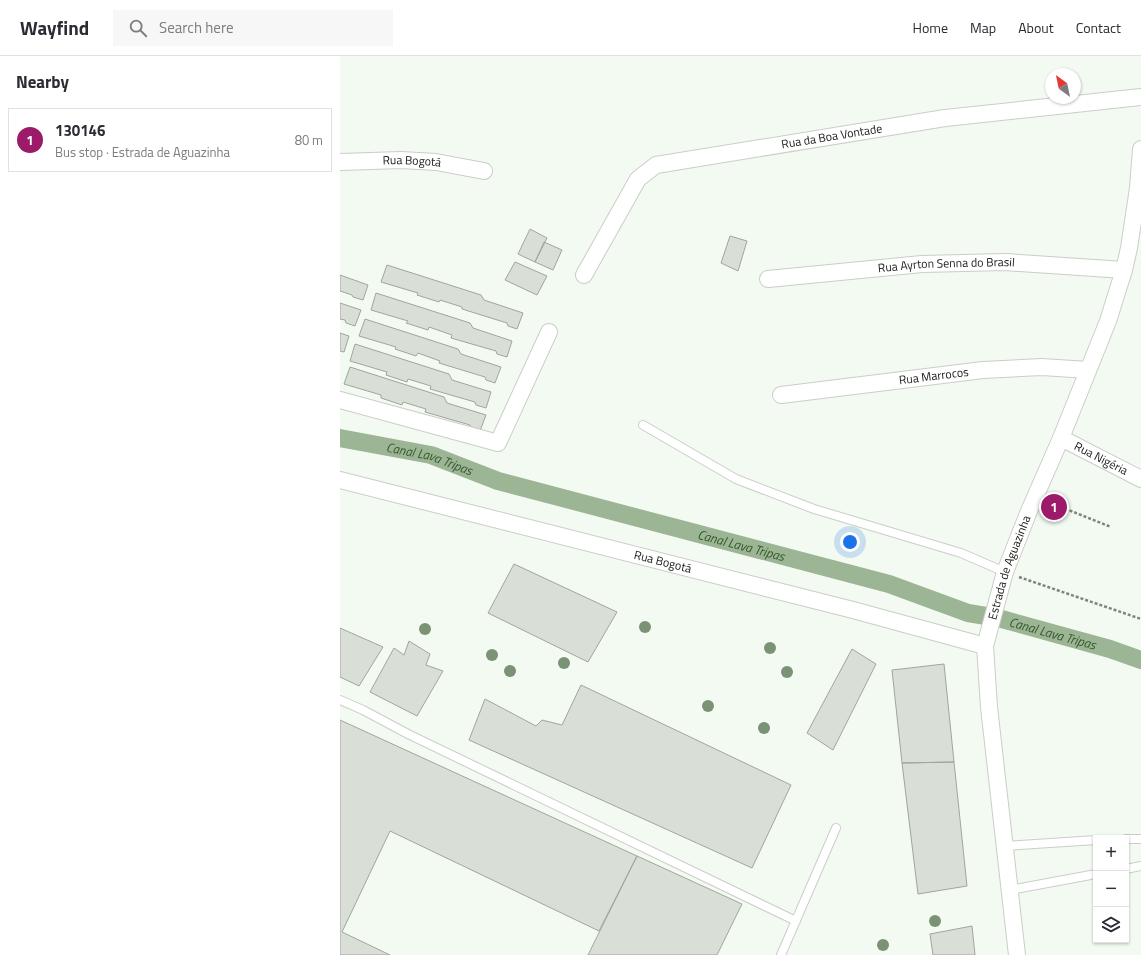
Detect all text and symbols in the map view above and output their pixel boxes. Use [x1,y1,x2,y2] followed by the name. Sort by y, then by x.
[113,10,393,46] search box
[20,13,89,42] text: Wayfind
[159,16,234,39] text: Search here
[127,17,149,39] icon: search
[913,17,948,38] text: Home
[970,17,996,38] text: Map
[1018,17,1054,38] text: About
[1076,17,1121,38] text: Contact
[1045,68,1081,104] north arrow
[16,69,69,95] text: Nearby
[780,118,883,153] street label: Rua da Boa Vontade
[55,119,105,142] text: 130146
[26,130,34,150] text: 1
[295,130,323,150] text: 80 m
[55,142,230,162] text: Bus stop · Estrada de Aguazinha
[382,150,443,172] street label: Rua Bogotá
[877,252,1015,277] street label: Rua Ayrton Senna do Brasil
[898,362,970,389] street label: Rua Marrocos
[1071,436,1132,480] street label: Rua Nigéria
[385,437,477,481] water label: Canal Lava Tripas
[1041,492,1067,522] pin: 1
[983,512,1035,622] street label: Estrada de Aguazinha
[696,524,788,566] water label: Canal Lava Tripas
[840,532,860,552] your location
[632,545,694,578] street label: Rua Bogotá
[1007,612,1100,655] water label: Canal Lava Tripas
[1093,835,1129,943] map controls
[1093,835,1129,871] button: +
[1093,871,1129,907] button: −
[1093,907,1129,943] button: layers

